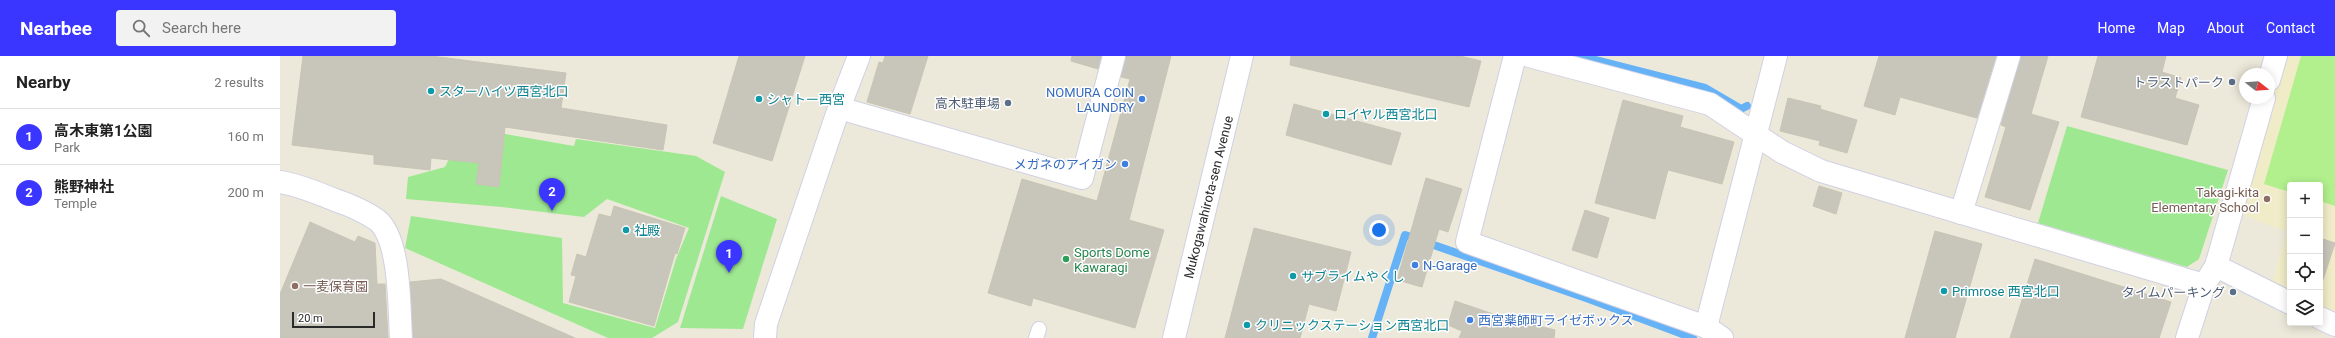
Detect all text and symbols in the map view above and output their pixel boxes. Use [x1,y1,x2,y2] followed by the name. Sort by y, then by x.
[116,10,396,46] search box
[20,17,92,40] text: Nearbee
[130,17,152,39] icon: search
[162,19,241,37] text: Search here
[2097,20,2135,36] text: Home
[2157,20,2185,36] text: Map
[2207,20,2244,36] text: About
[2266,20,2315,36] text: Contact
[2239,68,2275,104] north arrow
[16,72,71,92] text: Nearby
[214,75,264,90] text: 2 results
[2133,75,2224,90] place label: トラストパーク
[2227,77,2237,87] marker: トラストパーク
[439,84,568,99] place label: スターハイツ西宮北口
[1046,85,1134,115] place label: NOMURA COIN LAUNDRY
[426,86,436,96] marker: スターハイツ西宮北口
[767,92,845,107] place label: シャトー西宮
[754,94,764,104] marker: シャトー西宮
[1137,94,1147,104] marker: NOMURA COIN LAUNDRY
[935,96,1000,111] place label: 高木駐車場
[1003,98,1013,108] marker: 高木駐車場
[1334,107,1438,122] place label: ロイヤル西宮北口
[1321,109,1331,119] marker: ロイヤル西宮北口
[1181,114,1236,280] street label: Mukogawahirota-sen Avenue
[54,122,153,140] text: 高木東第1公園
[25,129,33,144] text: 1
[227,129,264,144] text: 160 m
[54,140,80,155] text: Park
[1014,157,1117,172] place label: メガネのアイガン
[1120,159,1130,169] marker: メガネのアイガン
[54,178,114,196] text: 熊野神社
[539,178,565,211] pin: 2
[2287,182,2323,326] map controls
[2287,182,2323,218] button: +
[25,185,33,200] text: 2
[227,185,264,200] text: 200 m
[2151,185,2259,215] place label: Takagi-kita Elementary School
[2262,194,2272,204] marker: Takagi-kita Elementary School
[54,196,97,211] text: Temple
[2287,218,2323,254] button: −
[1369,220,1389,240] your location
[634,223,660,238] place label: 社殿
[621,225,631,235] marker: 社殿
[716,240,742,273] pin: 1
[1074,245,1150,275] place label: Sports Dome Kawaragi
[1061,254,1071,264] marker: Sports Dome Kawaragi
[2287,254,2323,290] button: locate
[1423,258,1477,273] place label: N-Garage
[1410,260,1420,270] marker: N-Garage
[1301,269,1405,284] place label: サブライムやくし
[1288,271,1298,281] marker: サブライムやくし
[303,279,368,294] place label: 一麦保育園
[290,281,300,291] marker: 一麦保育園
[1952,284,2060,299] place label: Primrose 西宮北口
[2122,285,2225,300] place label: タイムパーキング
[1939,286,1949,296] marker: Primrose 西宮北口
[2228,287,2238,297] marker: タイムパーキング
[2287,290,2323,326] button: layers
[292,310,375,329] scale bar
[298,312,323,325] text: 20 m
[1478,313,1634,328] place label: 西宮薬師町ライゼボックス
[1465,315,1475,325] marker: 西宮薬師町ライゼボックス
[1255,318,1449,333] place label: クリニックステーション西宮北口
[1242,320,1252,330] marker: クリニックステーション西宮北口

